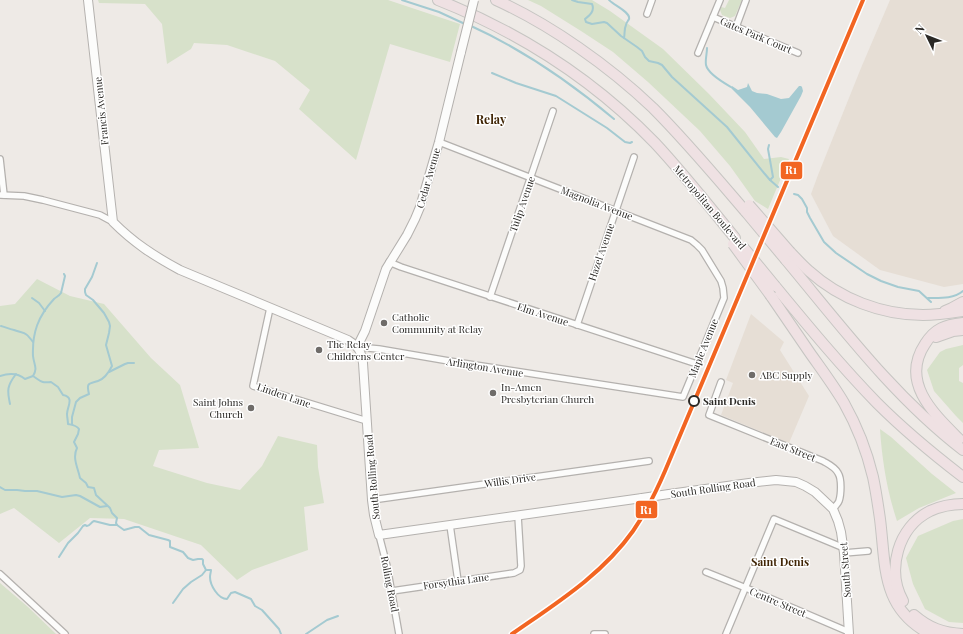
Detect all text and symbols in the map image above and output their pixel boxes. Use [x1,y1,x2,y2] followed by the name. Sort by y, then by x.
[718,14,794,57] street label: Gates Park Court
[907,16,947,56] north arrow
[911,21,928,37] text: N
[90,76,112,146] street label: Francis Avenue
[476,111,507,127] district label: Relay
[413,146,443,210] street label: Cedar Avenue
[780,161,803,180] line badge: R1
[671,162,750,252] street label: Metropolitan Boulevard
[785,162,797,177] text: R1
[506,174,538,234] street label: Tulip Avenue
[559,183,635,223] street label: Magnolia Avenue
[585,221,617,283] street label: Hazel Avenue
[516,299,570,329] street label: Elm Avenue
[392,310,483,336] place label: Catholic Community at Relay
[685,316,721,380] street label: Maple Avenue
[379,318,389,328] marker: Catholic Community at Relay
[327,337,405,363] place label: The Relay Childrens Center
[314,345,324,355] marker: The Relay Childrens Center
[445,354,524,380] street label: Arlington Avenue
[759,368,812,382] place label: ABC Supply
[747,370,757,380] marker: ABC Supply
[255,379,313,411] street label: Linden Lane
[501,380,594,406] place label: In-Amen Presbyterian Church
[488,388,498,398] marker: In-Amen Presbyterian Church
[703,394,756,408] place label: Saint Denis
[193,395,243,421] place label: Saint Johns Church
[688,395,700,407] marker: Saint Denis
[246,403,256,413] marker: Saint Johns Church
[768,433,818,465] street label: East Street
[361,434,383,520] street label: South Rolling Road
[482,469,537,491] street label: Willis Drive
[670,475,756,501] street label: South Rolling Road
[635,500,658,519] line badge: R1
[640,502,652,517] text: R1
[836,541,854,598] street label: South Street
[751,554,809,569] district label: Saint Denis
[378,555,402,613] street label: Rolling Road
[422,569,490,593] street label: Forsythia Lane
[748,584,809,620] street label: Centre Street

